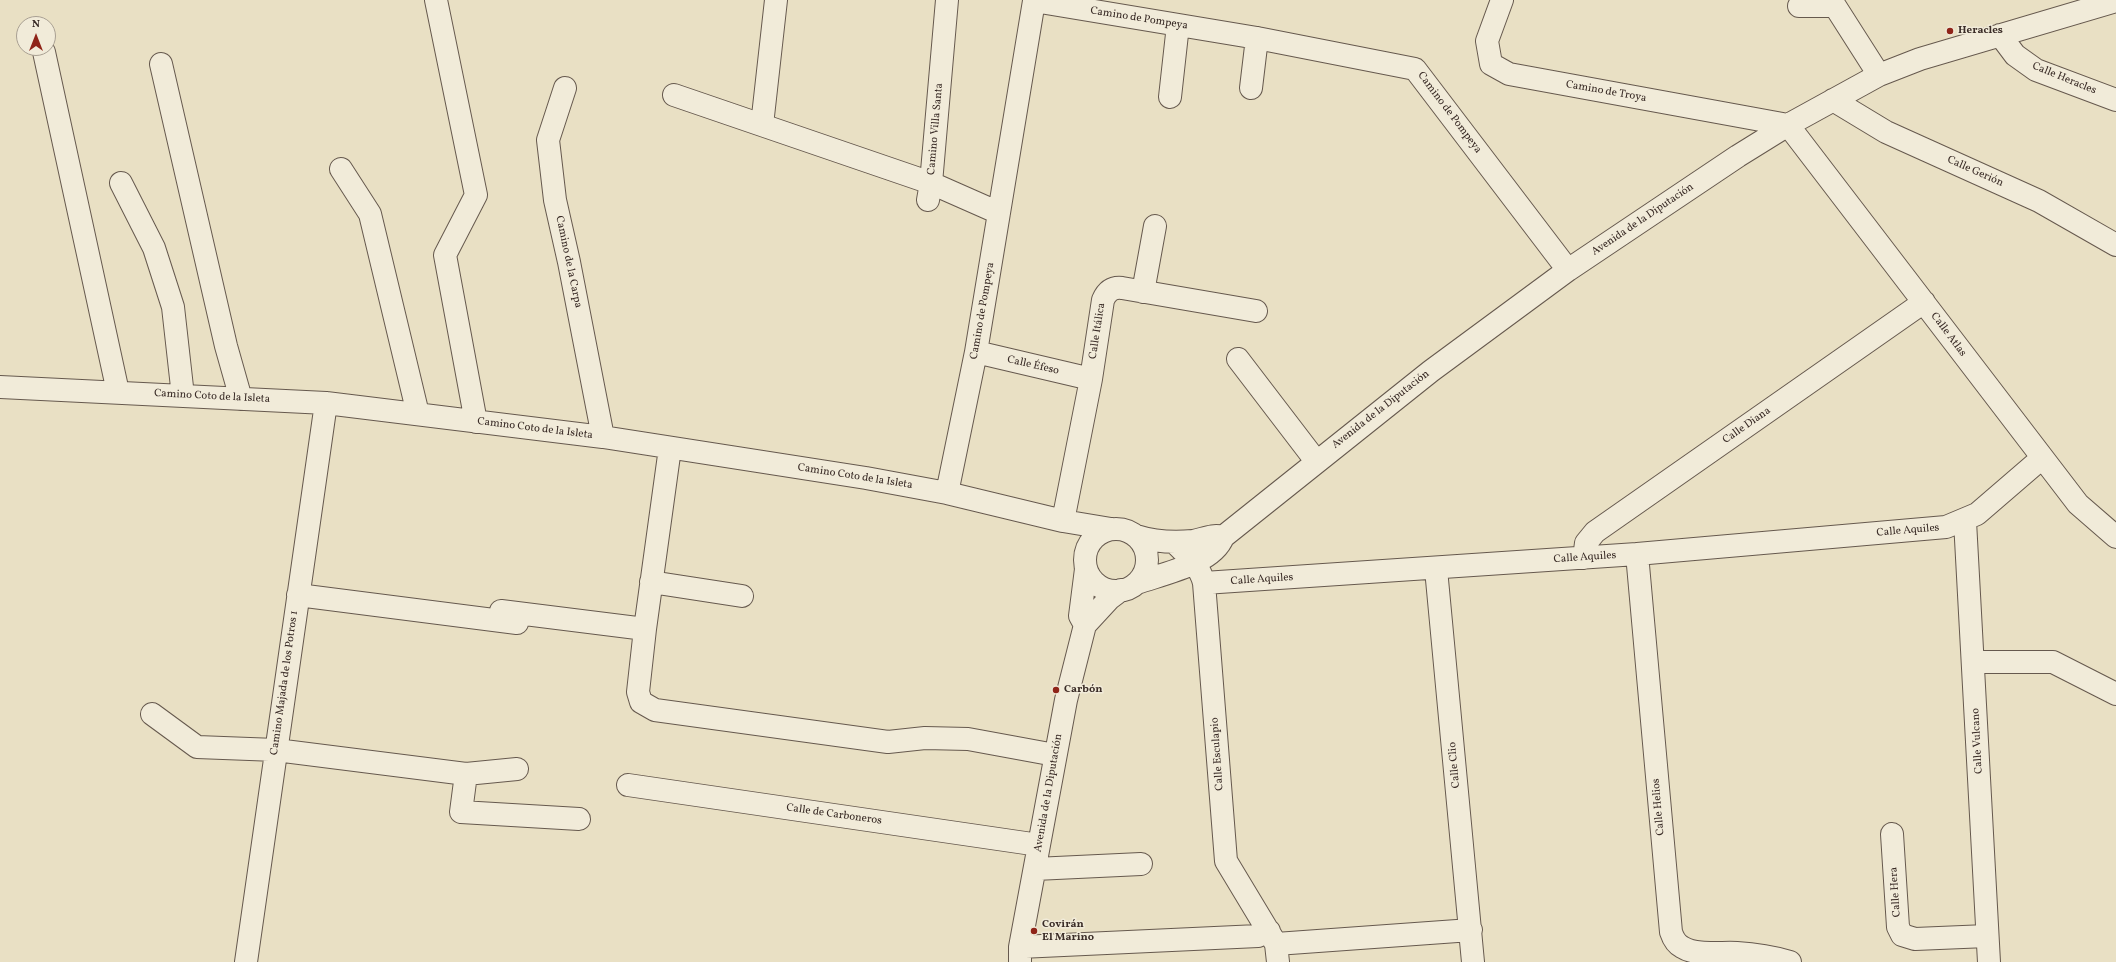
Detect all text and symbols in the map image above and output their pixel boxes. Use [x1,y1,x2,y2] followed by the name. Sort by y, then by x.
[1089,5,1189,33] street label: Camino de Pompeya
[16,16,56,56] north arrow
[32,17,40,32] text: N
[1958,24,2003,38] place label: Heracles
[1945,26,1955,36] marker: Heracles
[2030,60,2098,98] street label: Calle Heracles
[1414,70,1484,156] street label: Camino de Pompeya
[1565,78,1647,106] street label: Camino de Troya
[925,82,947,176] street label: Camino Villa Santa
[1945,154,2005,190] street label: Calle Gerión
[1589,181,1697,259] street label: Avenida de la Diputación
[552,215,584,309] street label: Camino de la Carpa
[968,261,998,361] street label: Camino de Pompeya
[1087,302,1109,360] street label: Calle Itálica
[1927,310,1969,360] street label: Calle Atlas
[1006,354,1060,378] street label: Calle Éfeso
[1330,368,1432,452] street label: Avenida de la Diputación
[154,387,270,407] street label: Camino Coto de la Isleta
[1720,405,1774,447] street label: Calle Diana
[477,415,593,443] street label: Camino Coto de la Isleta
[797,461,913,493] street label: Camino Coto de la Isleta
[1876,522,1940,540] street label: Calle Aquiles
[1553,549,1617,567] street label: Calle Aquiles
[1230,571,1294,589] street label: Calle Aquiles
[268,610,302,756] street label: Camino Majada de los Potros 1
[1064,683,1102,697] place label: Carbón
[1051,685,1061,695] marker: Carbón
[1970,708,1986,774] street label: Calle Vulcano
[1209,717,1227,791] street label: Calle Esculapio
[1032,733,1066,853] street label: Avenida de la Diputación
[1446,741,1464,789] street label: Calle Clio
[1650,778,1668,836] street label: Calle Helios
[785,802,883,828] street label: Calle de Carboneros
[1888,866,1904,918] street label: Calle Hera
[1042,918,1094,944] place label: Covirán El Marino
[1029,926,1039,936] marker: Covirán El Marino

